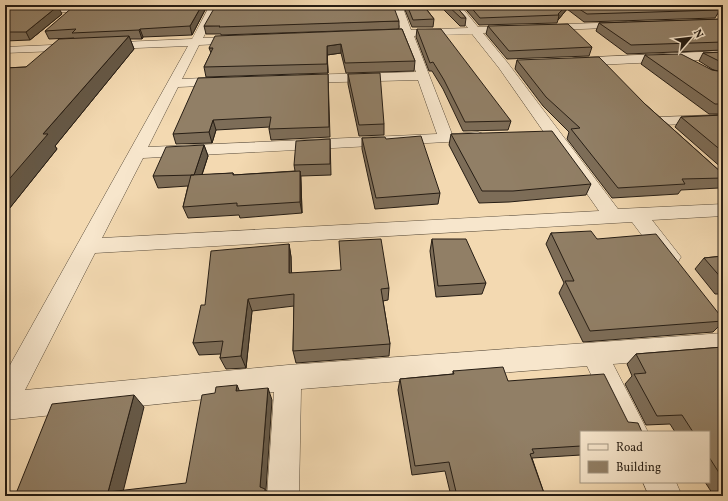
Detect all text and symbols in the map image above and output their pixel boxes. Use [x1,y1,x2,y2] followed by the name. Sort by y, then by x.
[670,18,710,58] north arrow
[689,27,706,41] text: N
[580,431,710,483] legend
[616,440,643,456] text: Road
[616,460,661,476] text: Building

